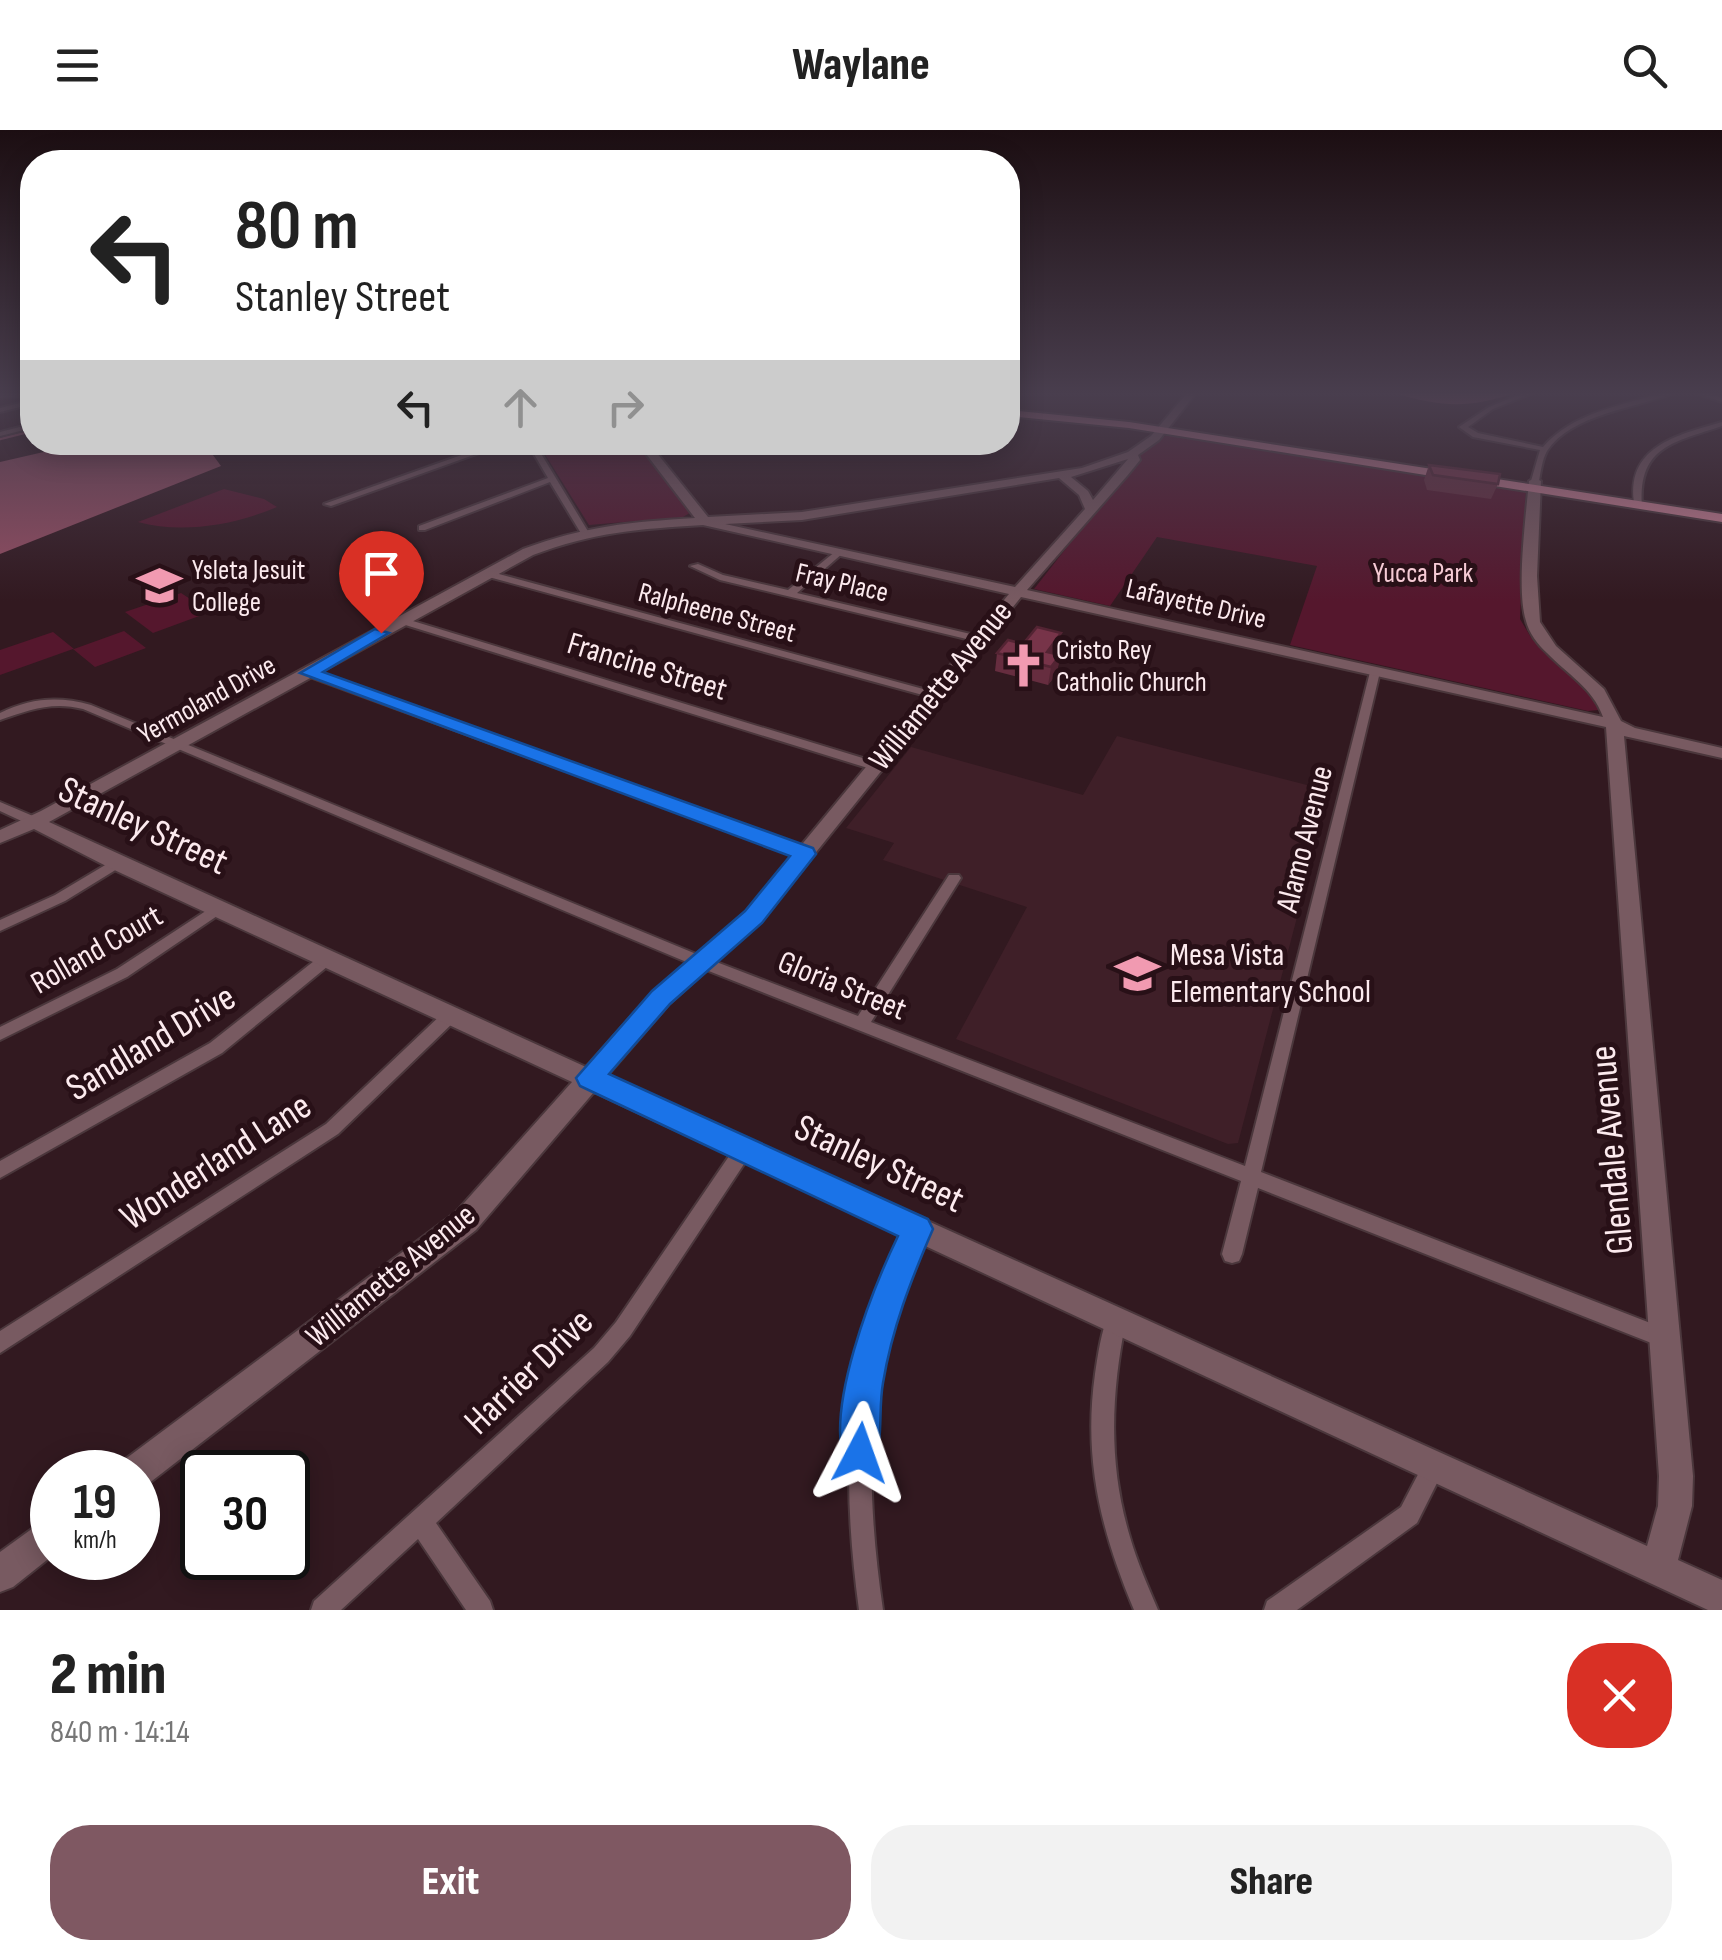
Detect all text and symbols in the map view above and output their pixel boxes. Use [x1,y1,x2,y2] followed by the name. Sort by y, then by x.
[50,38,105,93] icon: menu
[792,38,930,93] text: Waylane
[1617,38,1672,93] icon: search
[235,185,359,269] text: 80 m
[70,190,200,320] icon: left
[235,270,450,325] text: Stanley Street
[388,380,443,435] icon: left
[493,380,548,435] icon: ahead
[598,380,653,435] icon: right
[339,531,424,634] pin
[354,546,409,601] icon: arrive
[192,554,305,619] place label: Ysleta Jesuit College
[792,556,892,610] street label: Fray Place
[1373,557,1473,590] park label: Yucca Park
[135,562,183,610] school or university icon: Ysleta Jesuit College
[1123,572,1269,636] street label: Lafayette Drive
[635,576,799,650] street label: Ralpheene Street
[861,594,1021,778] street label: Williamette Avenue
[563,624,731,710] street label: Francine Street
[1056,634,1207,699] place label: Cristo Rey Catholic Church
[999,642,1047,690] church icon: Cristo Rey Catholic Church
[132,649,282,751] street label: Yermoland Drive
[1268,762,1342,917] street label: Alamo Avenue
[51,767,235,885] street label: Stanley Street
[24,897,170,1003] street label: Rolland Court
[1170,936,1371,1012] place label: Mesa Vista Elementary School
[772,943,912,1029] street label: Gloria Street
[1113,949,1161,997] school or university icon: Mesa Vista Elementary School
[58,975,244,1111] street label: Sandland Drive
[1580,1044,1644,1256] street label: Glendale Avenue
[112,1084,320,1240] street label: Wonderland Lane
[787,1105,971,1223] street label: Stanley Street
[299,1196,483,1356] street label: Williamette Avenue
[455,1300,603,1444] street label: Harrier Drive
[808,1401,912,1505] position arrow
[180,1450,310,1580] speed limit sign: 30
[73,1473,117,1533] text: 19
[73,1525,117,1556] text: km/h
[50,1639,166,1711] text: 2 min
[1567,1643,1672,1748] button: close
[50,1713,190,1752] text: 840 m · 14:14
[50,1825,851,1940] button: Exit
[871,1825,1672,1940] button: Share

